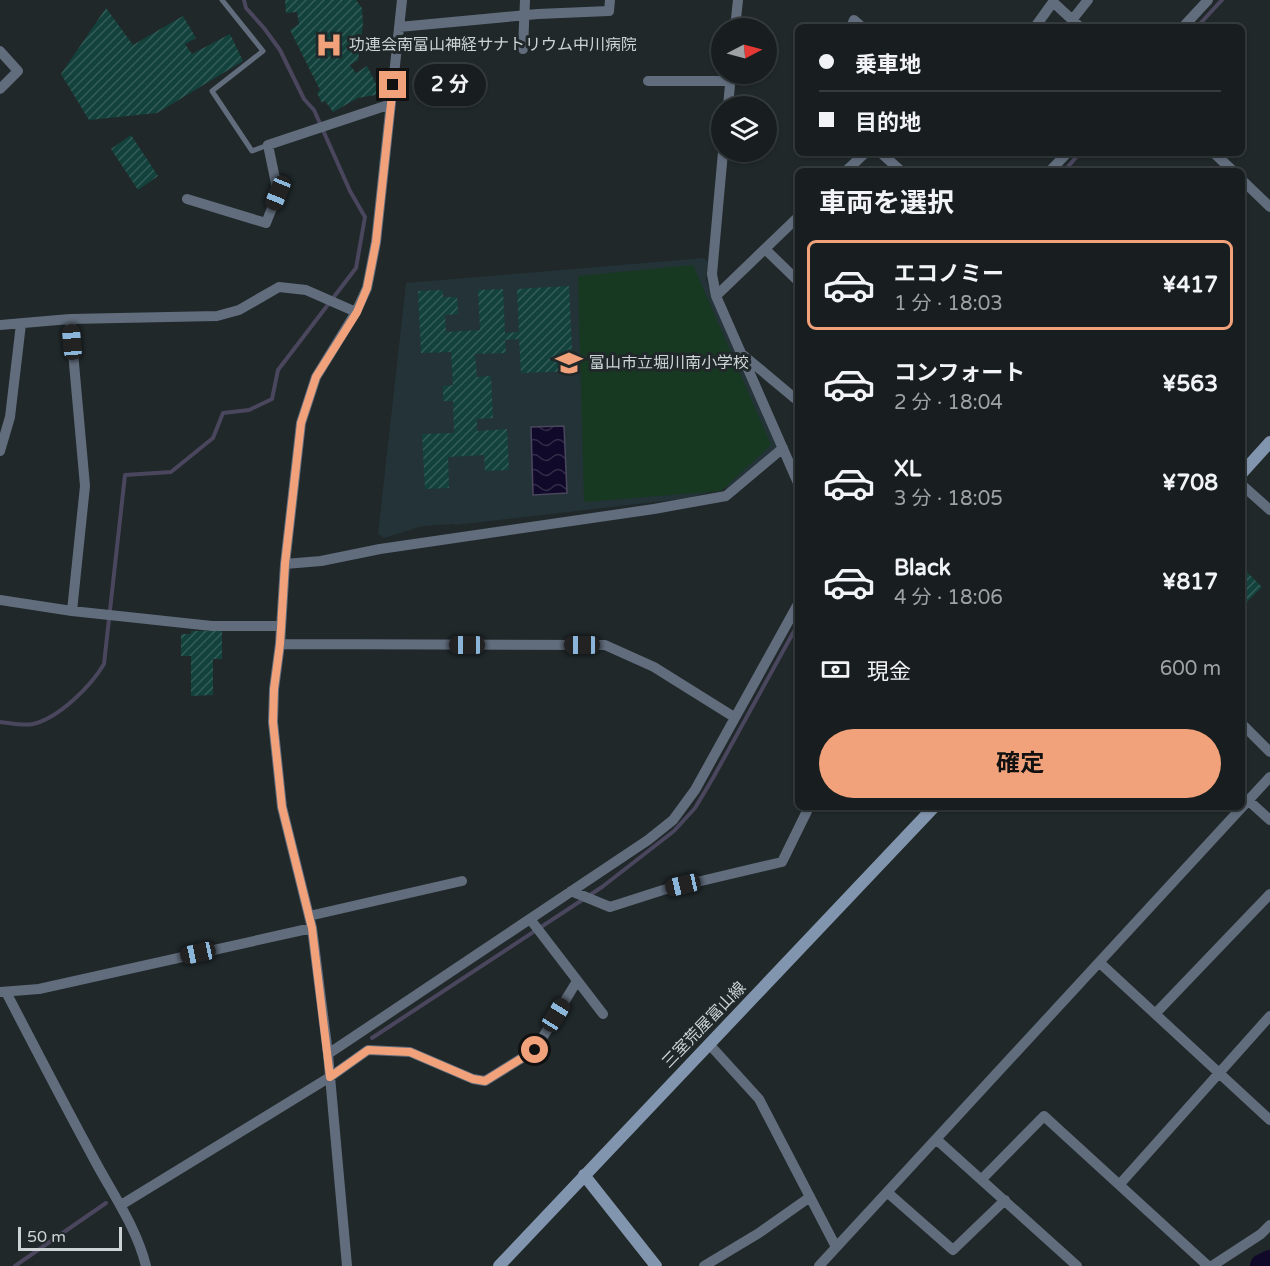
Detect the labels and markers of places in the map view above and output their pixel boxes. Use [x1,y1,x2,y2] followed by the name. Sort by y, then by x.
[314,30,344,60] hospital icon: 功連会南富山神経サナトリウム中川病院
[349,35,637,55] place label: 功連会南富山神経サナトリウム中川病院
[554,348,584,378] school or university icon: 富山市立堀川南小学校
[589,353,749,373] place label: 富山市立堀川南小学校

